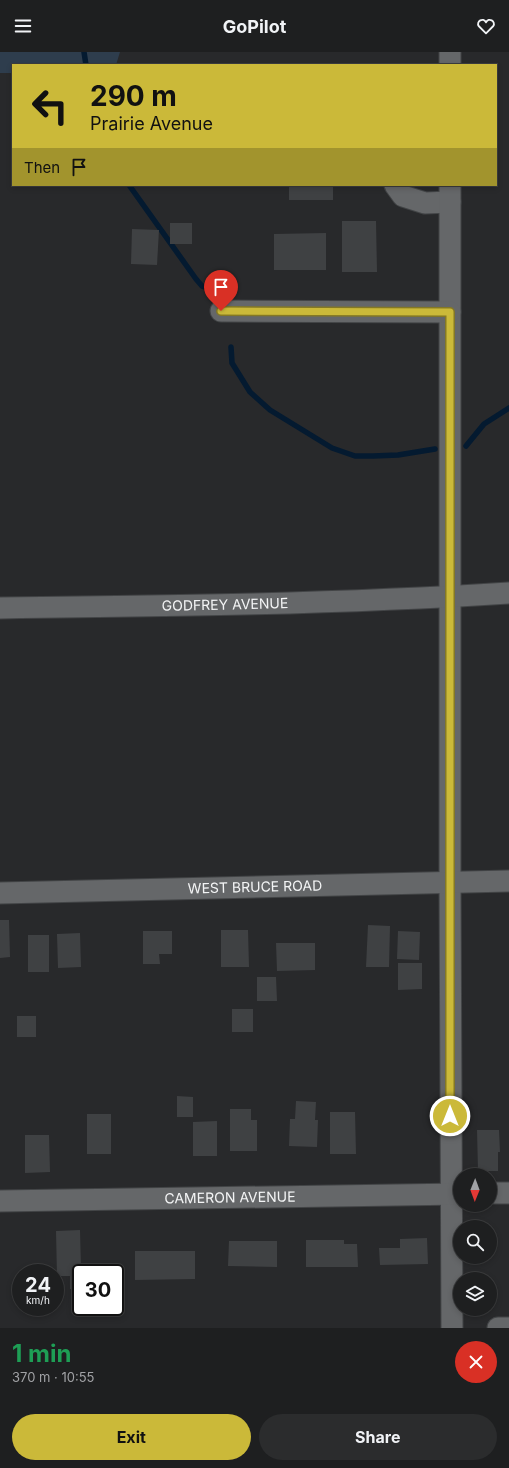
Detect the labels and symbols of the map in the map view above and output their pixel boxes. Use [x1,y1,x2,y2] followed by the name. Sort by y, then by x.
[204,270,238,311] pin
[162,594,289,614] street label: GODFREY AVENUE
[188,876,322,897] street label: WEST BRUCE ROAD
[429,1095,471,1137] position arrow
[453,1168,497,1212] north arrow
[164,1188,296,1206] street label: CAMERON AVENUE
[72,1264,124,1316] speed limit sign: 30

